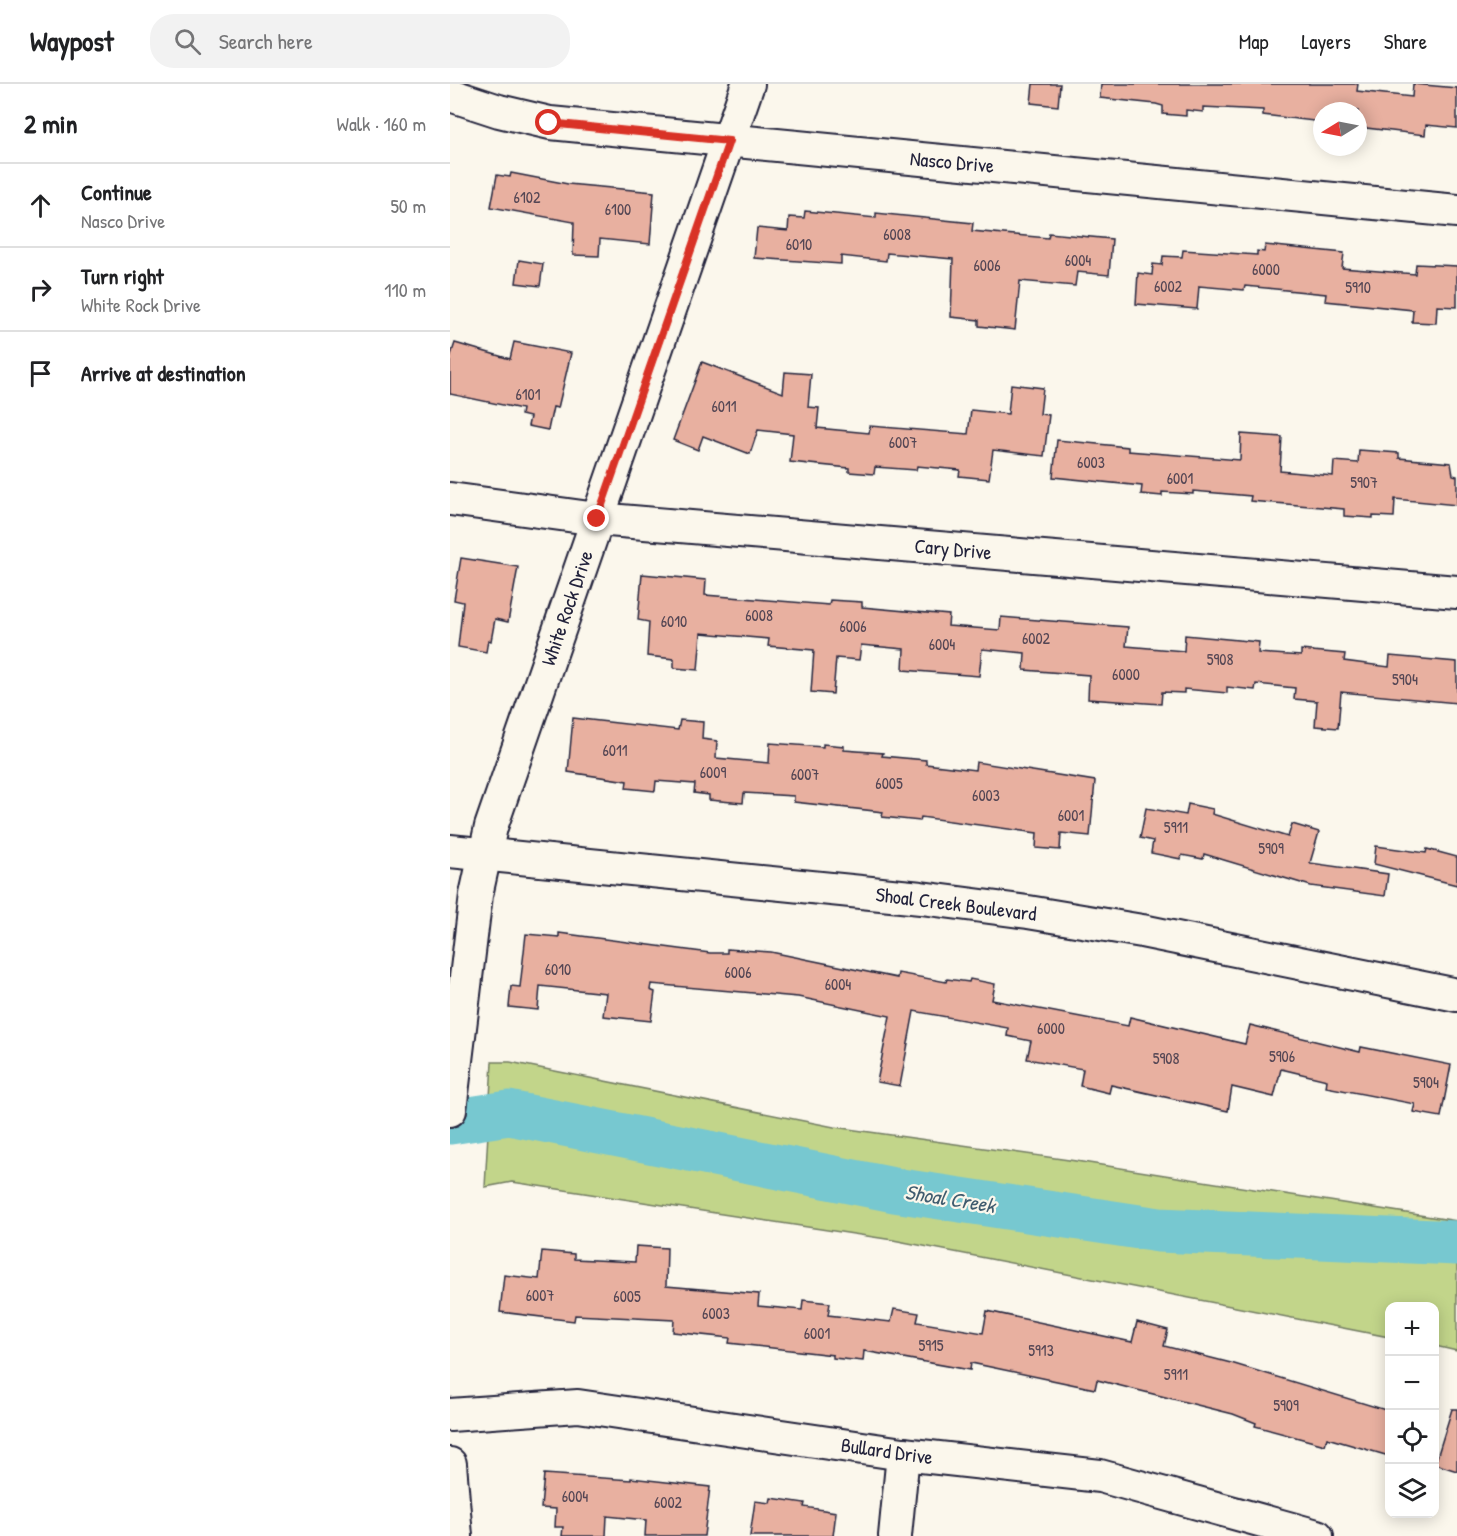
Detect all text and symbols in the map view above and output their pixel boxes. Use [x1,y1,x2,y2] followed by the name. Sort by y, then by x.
[150,14,570,68] search box
[30,22,114,60] text: Waypost
[171,25,204,58] icon: search
[219,26,313,56] text: Search here
[1239,27,1268,56] text: Map
[1301,27,1351,56] text: Layers
[1384,27,1427,56] text: Share
[1313,102,1367,156] north arrow
[24,106,77,141] text: 2 min
[535,109,561,135] route start
[337,110,426,137] text: Walk · 160 m
[909,144,995,179] street label: Nasco Drive
[81,177,152,207] text: Continue
[514,186,541,208] house number: 6102
[24,189,57,222] icon: ahead
[390,192,426,219] text: 50 m
[605,198,631,220] house number: 6100
[81,207,165,234] text: Nasco Drive
[883,223,911,245] house number: 6008
[786,233,812,255] house number: 6010
[1065,249,1091,271] house number: 6004
[973,254,1001,276] house number: 6006
[1252,258,1280,280] house number: 6000
[81,261,164,291] text: Turn right
[24,273,57,306] icon: right
[1154,275,1183,297] house number: 6002
[384,276,426,303] text: 110 m
[1345,276,1371,298] house number: 5910
[81,291,201,318] text: White Rock Drive
[24,357,57,390] icon: arrive
[81,358,246,388] text: Arrive at destination
[515,383,541,405] house number: 6101
[711,395,737,417] house number: 6011
[889,431,917,453] house number: 6007
[1077,451,1105,473] house number: 6003
[1167,467,1193,489] house number: 6001
[1350,471,1378,493] house number: 5907
[583,505,609,531] route end
[913,532,993,565] street label: Cary Drive
[534,547,599,669] street label: White Rock Drive
[745,604,773,626] house number: 6008
[661,610,687,632] house number: 6010
[839,615,867,637] house number: 6006
[1022,627,1051,649] house number: 6002
[929,633,955,655] house number: 6004
[1207,648,1233,670] house number: 5908
[1112,663,1140,685] house number: 6000
[1392,668,1418,690] house number: 5904
[602,739,628,761] house number: 6011
[700,761,726,783] house number: 6009
[791,763,819,785] house number: 6007
[875,772,903,794] house number: 6005
[972,784,1000,806] house number: 6003
[1058,804,1084,826] house number: 6001
[1164,816,1188,838] house number: 5911
[1258,837,1284,859] house number: 5909
[874,880,1038,927] street label: Shoal Creek Boulevard
[545,958,571,980] house number: 6010
[724,961,752,983] house number: 6006
[825,973,851,995] house number: 6004
[1037,1017,1065,1039] house number: 6000
[1269,1045,1295,1067] house number: 5906
[1153,1047,1179,1069] house number: 5908
[1413,1071,1439,1093] house number: 5904
[903,1177,999,1220] water label: Shoal Creek
[526,1284,554,1306] house number: 6007
[613,1285,641,1307] house number: 6005
[702,1302,730,1324] house number: 6003
[1385,1302,1439,1518] map controls
[1385,1302,1439,1356] button: +
[804,1322,830,1344] house number: 6001
[918,1334,944,1356] house number: 5915
[1028,1339,1054,1361] house number: 5913
[1385,1356,1439,1410] button: −
[1164,1363,1188,1385] house number: 5911
[1273,1394,1299,1416] house number: 5909
[1385,1410,1439,1464] button: locate
[839,1431,935,1470] street label: Bullard Drive
[1385,1464,1439,1518] button: layers
[562,1485,588,1507] house number: 6004
[654,1491,683,1513] house number: 6002

